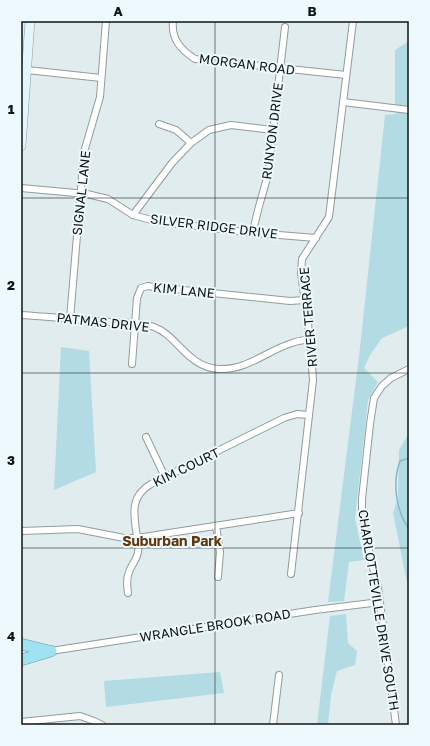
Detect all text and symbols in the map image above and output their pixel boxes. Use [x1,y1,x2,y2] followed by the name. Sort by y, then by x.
[113,3,123,19] text: A
[307,3,317,19] text: B
[198,50,296,78] street label: MORGAN ROAD
[258,82,286,180] street label: RUNYON DRIVE
[8,101,15,117] text: 1
[69,150,93,236] street label: SIGNAL LANE
[149,210,279,242] street label: SILVER RIDGE DRIVE
[296,266,320,368] street label: RIVER TERRACE
[7,277,15,293] text: 2
[152,279,216,301] street label: KIM LANE
[56,309,150,335] street label: PATMAS DRIVE
[150,444,222,490] street label: KIM COURT
[7,452,15,468] text: 3
[355,508,403,712] street label: CHARLOTTEVILLE DRIVE SOUTH
[122,532,222,549] district label: Suburban Park
[138,605,292,645] street label: WRANGLE BROOK ROAD
[7,628,15,644] text: 4

